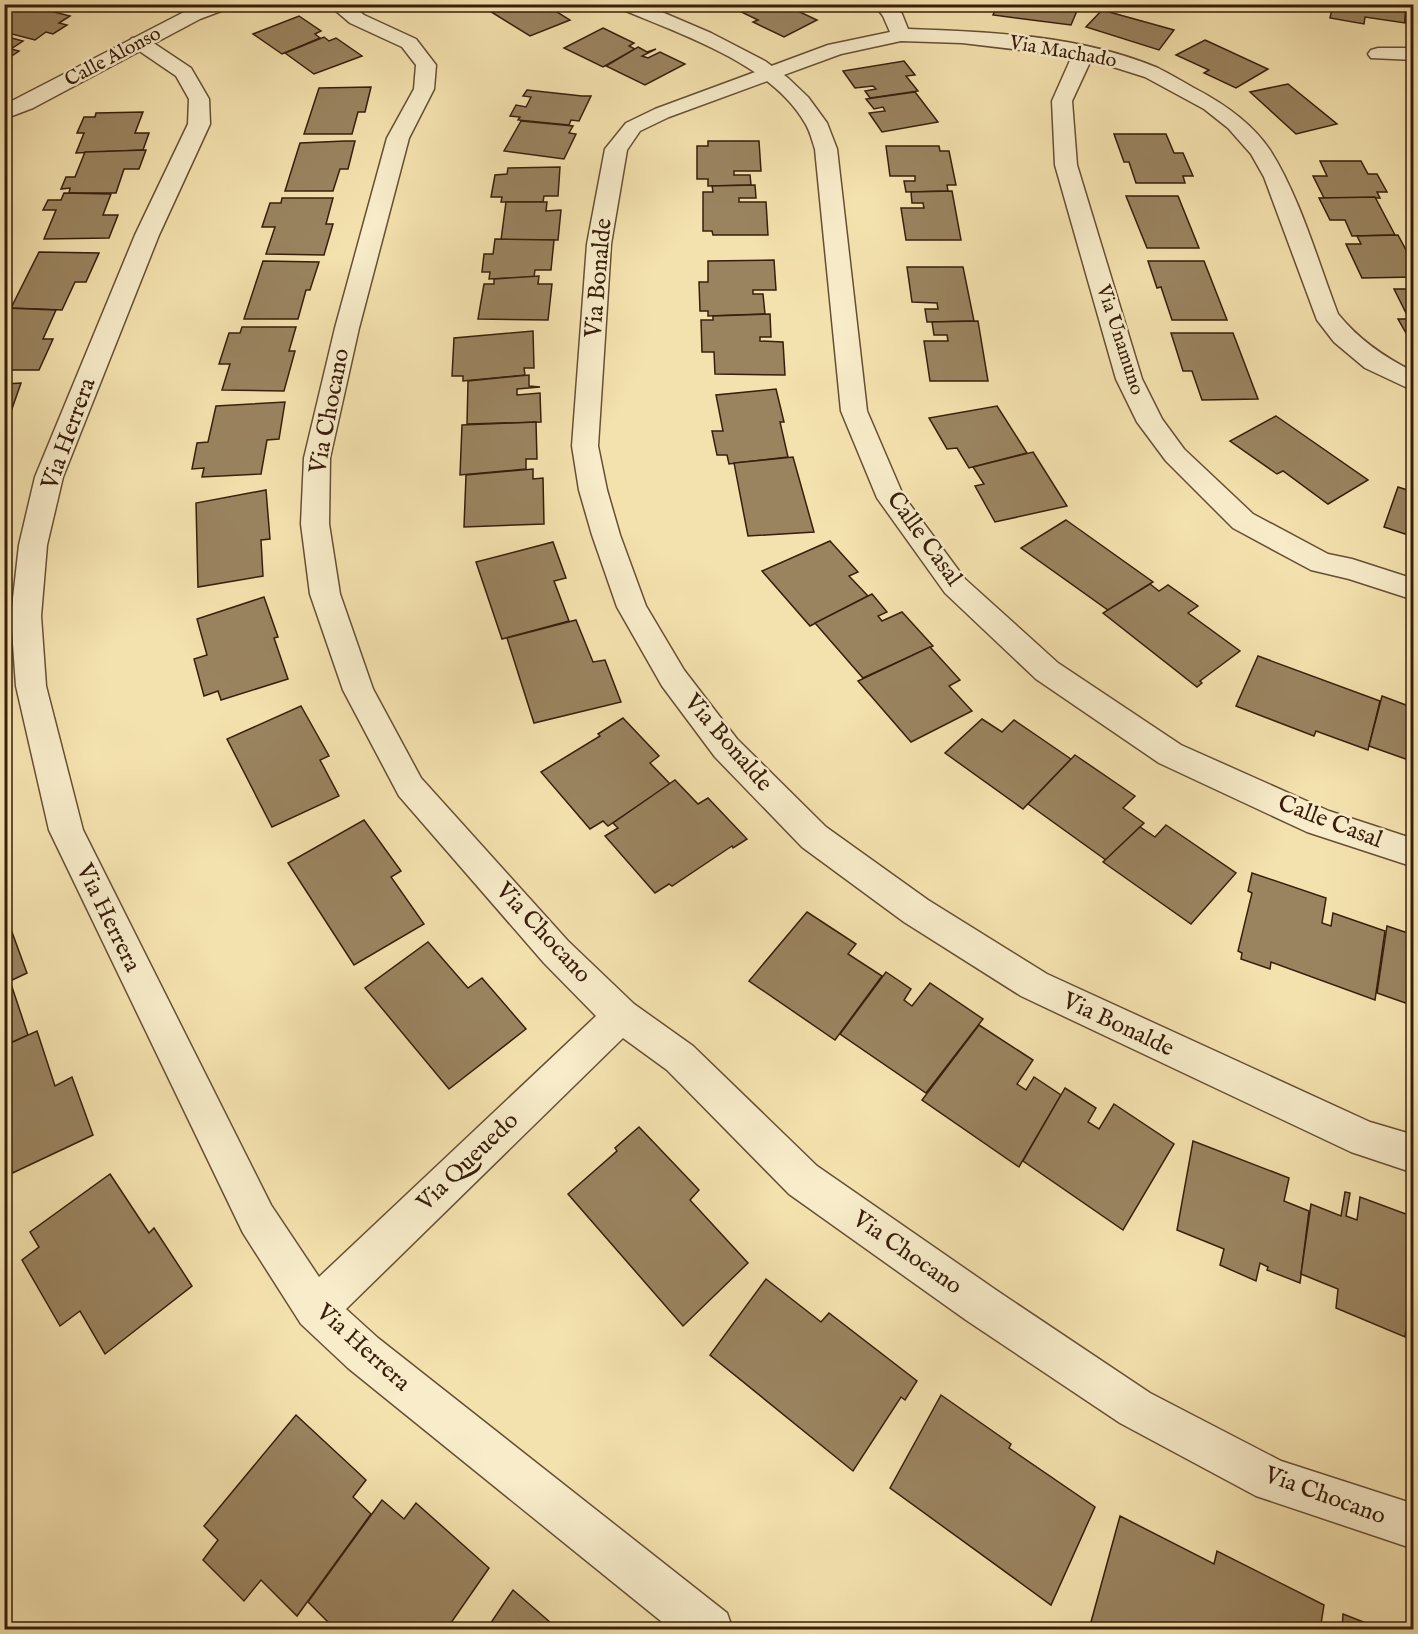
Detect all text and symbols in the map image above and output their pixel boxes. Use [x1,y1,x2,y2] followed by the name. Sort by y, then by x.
[61,21,166,93] street label: Calle Alonso
[1007,30,1119,74] street label: Via Machado
[578,217,620,340] street label: Via Bonalde
[1090,281,1150,398] street label: Via Unamuno
[302,346,357,477] street label: Via Chocano
[34,373,104,495] street label: Via Herrera
[879,486,969,593] street label: Calle Casal
[676,687,779,798] street label: Via Bonalde
[1273,788,1387,856] street label: Calle Casal
[68,858,148,978] street label: Via Herrera
[488,875,598,990] street label: Via Chocano
[1056,985,1179,1064] street label: Via Bonalde
[410,1106,526,1219] street label: Via Queuedo
[845,1203,968,1302] street label: Via Chocano
[308,1297,417,1399] street label: Via Herrera
[1259,1459,1390,1532] street label: Via Chocano

